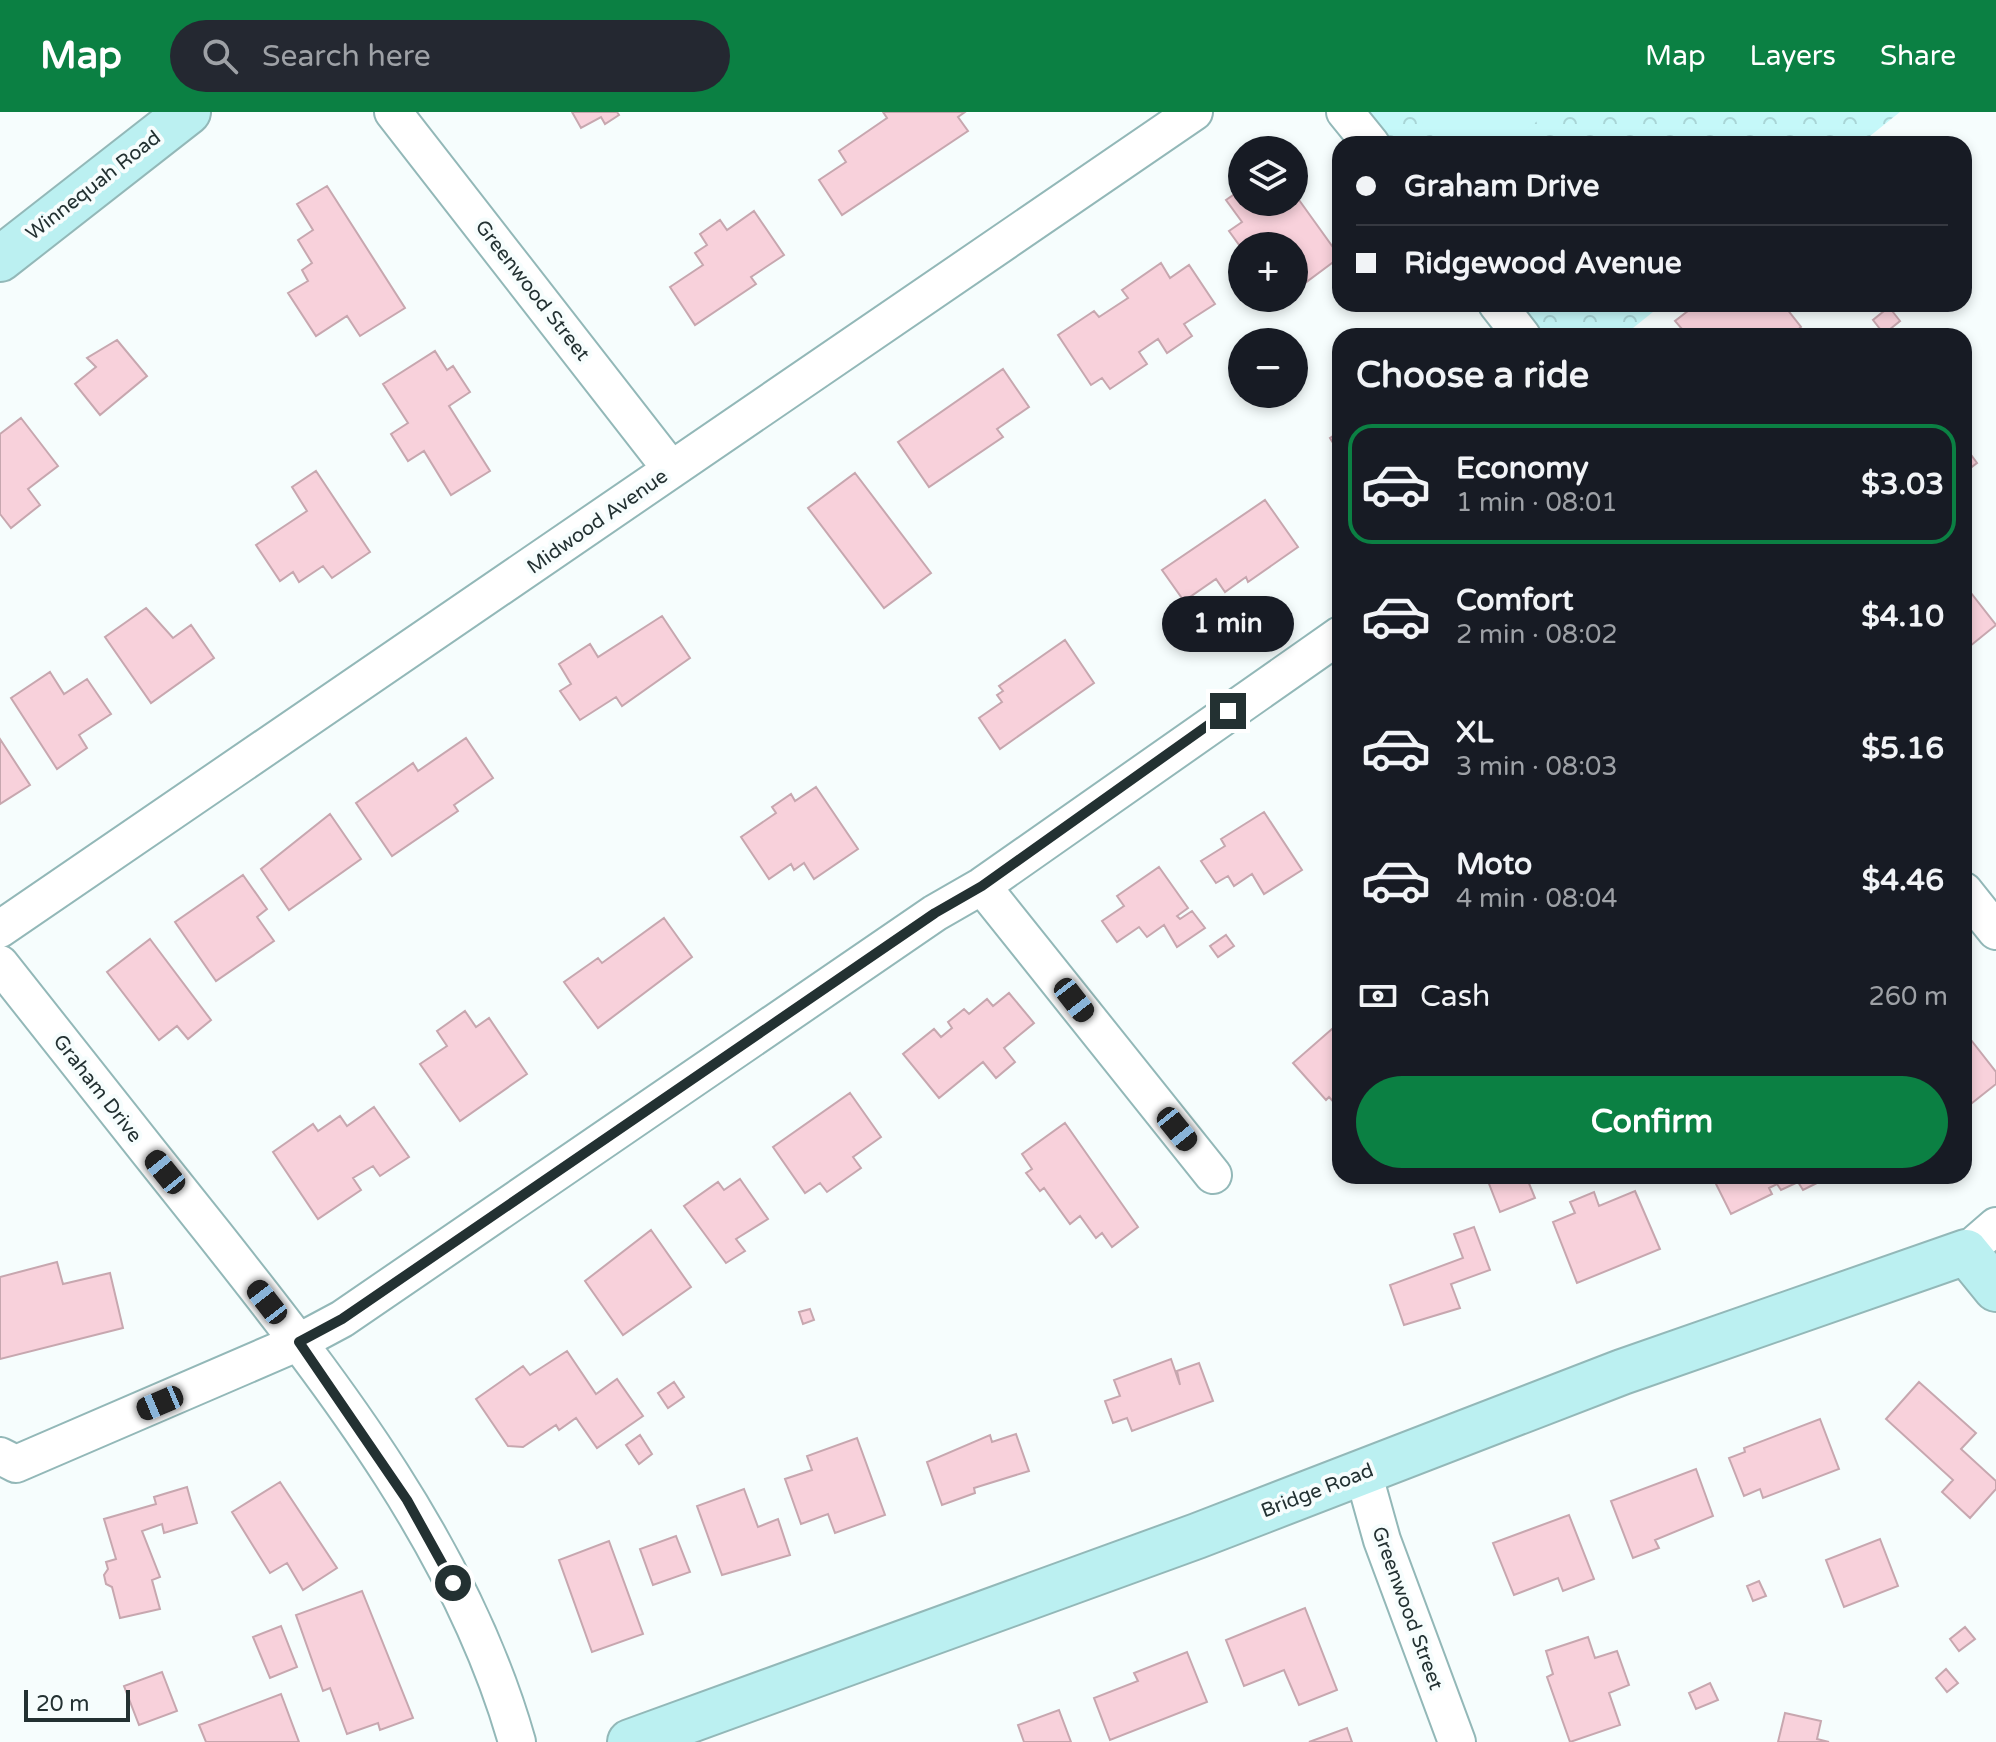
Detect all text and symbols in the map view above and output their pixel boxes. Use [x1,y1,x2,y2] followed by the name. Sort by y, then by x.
[170,20,730,92] search box
[40,33,122,79] text: Map
[198,34,242,78] icon: search
[262,38,431,75] text: Search here
[1645,39,1706,73] text: Map
[1750,39,1836,73] text: Layers
[1880,39,1956,73] text: Share
[21,126,166,246] street label: Winnequah Road
[1228,136,1308,408] map controls
[1228,136,1308,216] button: layers
[1404,168,1599,205] text: Graham Drive
[470,215,595,366] street label: Greenwood Street
[1228,232,1308,312] button: +
[1404,245,1682,282] text: Ridgewood Avenue
[1228,328,1308,408] button: −
[1356,354,1589,397] text: Choose a ride
[1360,448,1432,520] icon: car
[1456,450,1589,487] text: Economy
[523,464,673,579] street label: Midwood Avenue
[1861,466,1944,503] text: $3.03
[1456,487,1618,518] text: 1 min · 08:01
[1360,580,1432,652] icon: car
[1456,582,1574,619] text: Comfort
[1162,595,1294,651] callout: 1 min
[1861,598,1944,635] text: $4.10
[1193,608,1263,639] text: 1 min
[1456,619,1618,650] text: 2 min · 08:02
[1210,693,1246,729] route end
[1360,712,1432,784] icon: car
[1456,714,1493,751] text: XL
[1862,730,1944,767] text: $5.16
[1456,751,1618,782] text: 3 min · 08:03
[1360,844,1432,916] icon: car
[1456,846,1532,883] text: Moto
[1862,862,1944,899] text: $4.46
[1456,883,1618,914] text: 4 min · 08:04
[1050,974,1098,1026] car
[1356,974,1400,1018] icon: cash
[1420,978,1490,1015] text: Cash
[1868,981,1948,1012] text: 260 m
[48,1030,147,1147] street label: Graham Drive
[1356,1076,1948,1168] button: Confirm
[1153,1103,1201,1155] car
[141,1146,189,1198] car
[243,1276,291,1328] car
[133,1383,187,1423] car
[1258,1459,1377,1523] street label: Bridge Road
[1366,1523,1448,1694] street label: Greenwood Street
[435,1565,471,1601] route start
[24,1686,130,1722] scale bar
[36,1691,90,1717] text: 20 m

